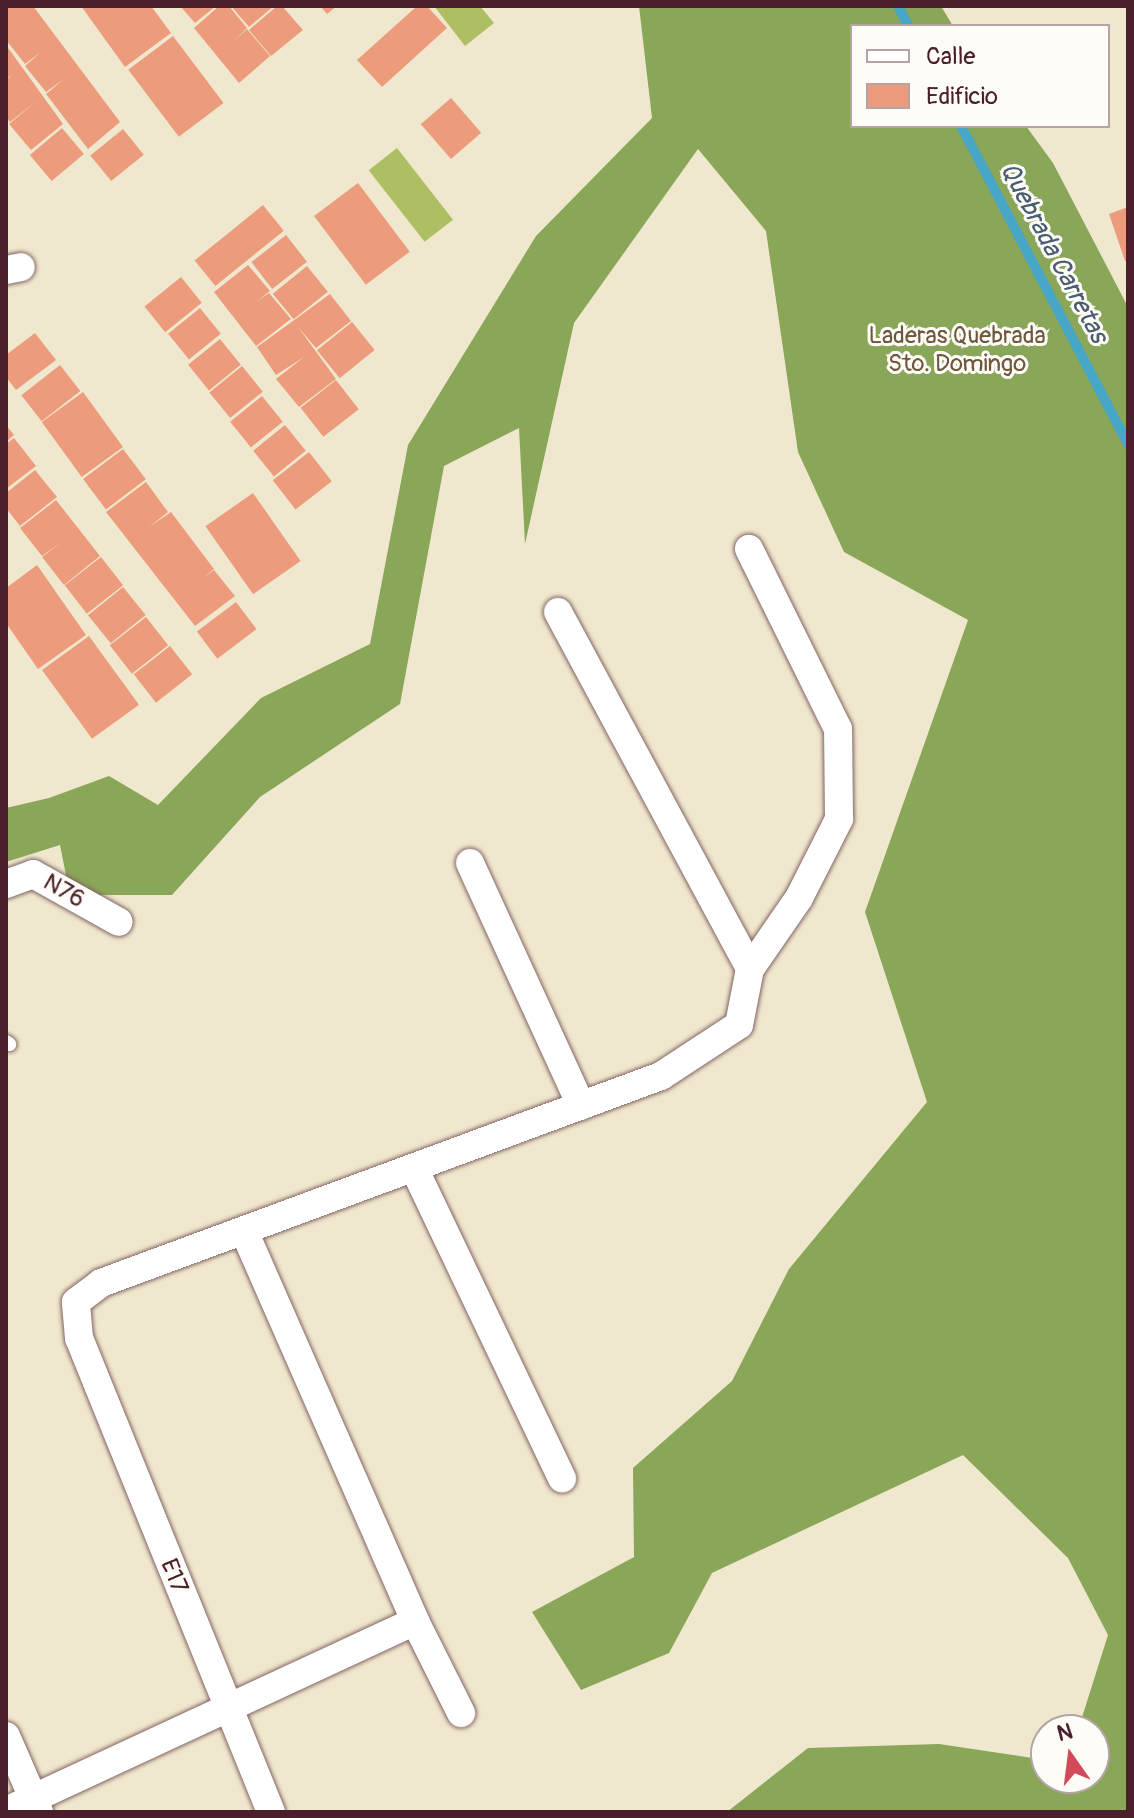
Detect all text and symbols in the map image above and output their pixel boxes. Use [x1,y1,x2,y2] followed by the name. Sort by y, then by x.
[850,24,1110,128] legend
[926,42,975,71] text: Calle
[926,82,998,111] text: Edificio
[992,158,1114,348] water label: Quebrada Carretas
[868,322,1046,378] park label: Laderas Quebrada Sto. Domingo
[38,868,90,914] street label: N76
[154,1555,194,1597] street label: E17
[1030,1714,1110,1794] north arrow
[1054,1717,1075,1748] text: N

